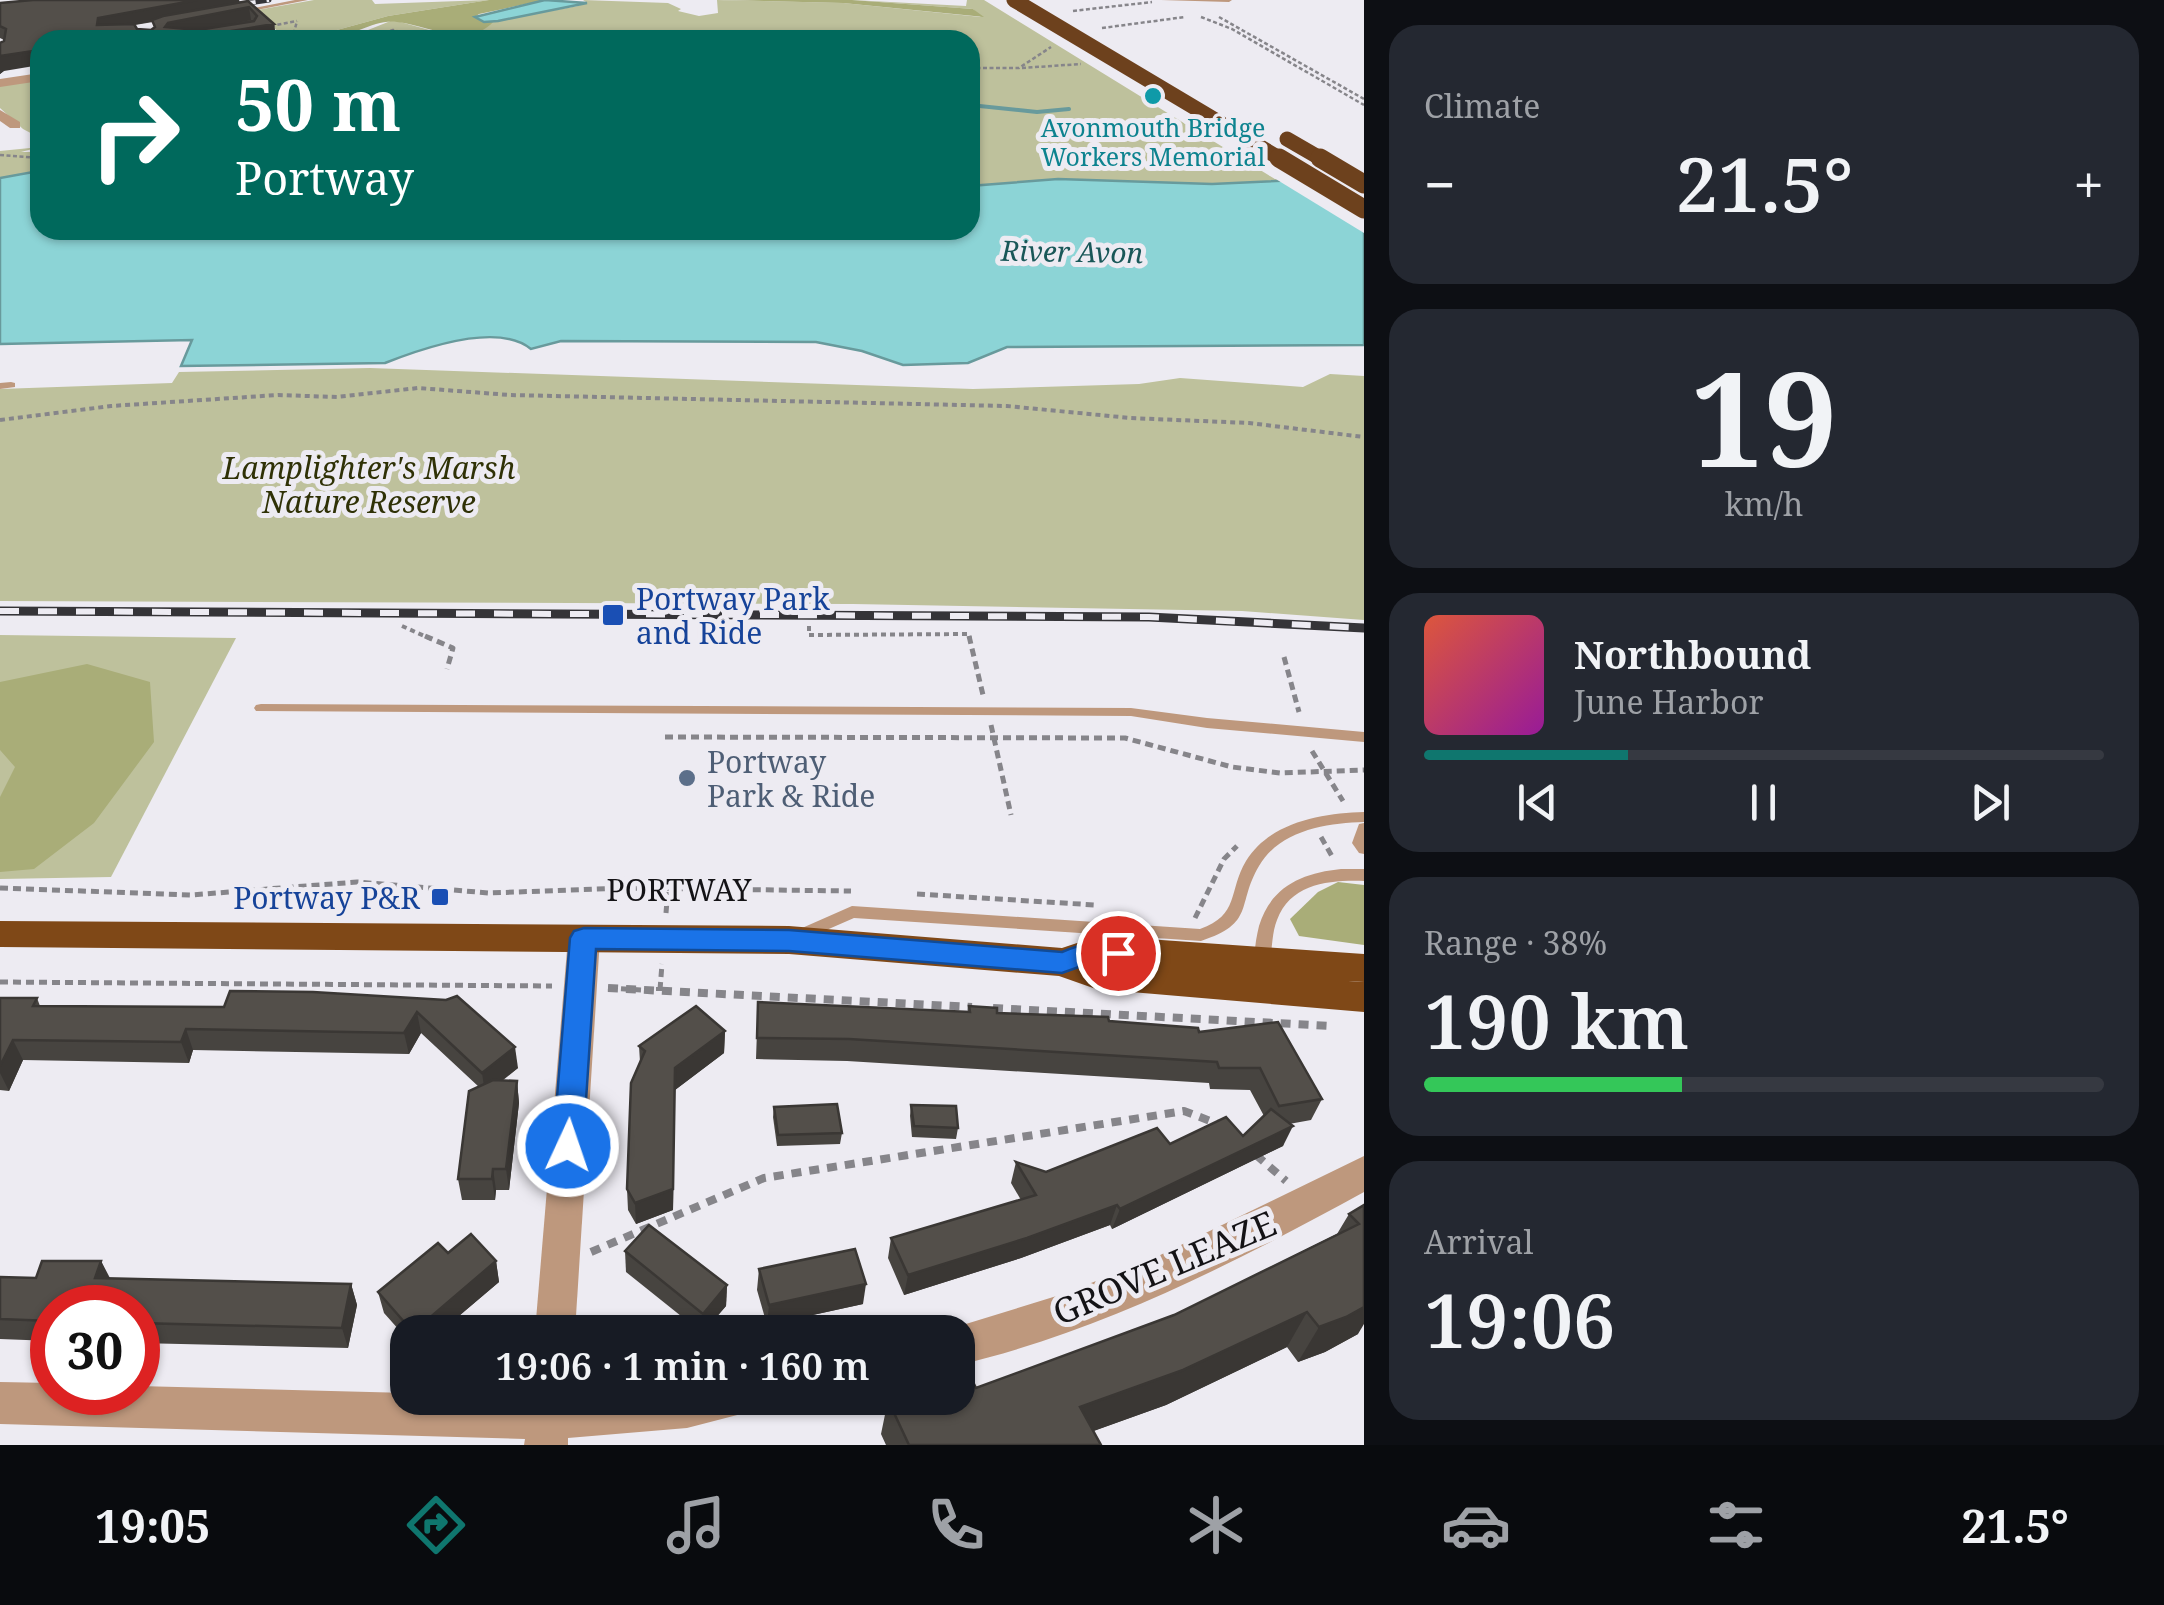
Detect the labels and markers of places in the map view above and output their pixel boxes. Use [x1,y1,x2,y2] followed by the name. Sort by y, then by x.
[1142,85,1164,107] marker: Avonmouth Bridge Workers Memorial
[1041,110,1265,173] place label: Avonmouth Bridge Workers Memorial
[636,578,830,653] place label: Portway Park and Ride
[600,602,626,628] marker: Portway Park and Ride
[707,741,875,816] place label: Portway Park & Ride
[676,767,698,789] marker: Portway Park & Ride
[233,877,420,918] place label: Portway P&R
[429,886,451,908] marker: Portway P&R
[1076,911,1161,996] pin

